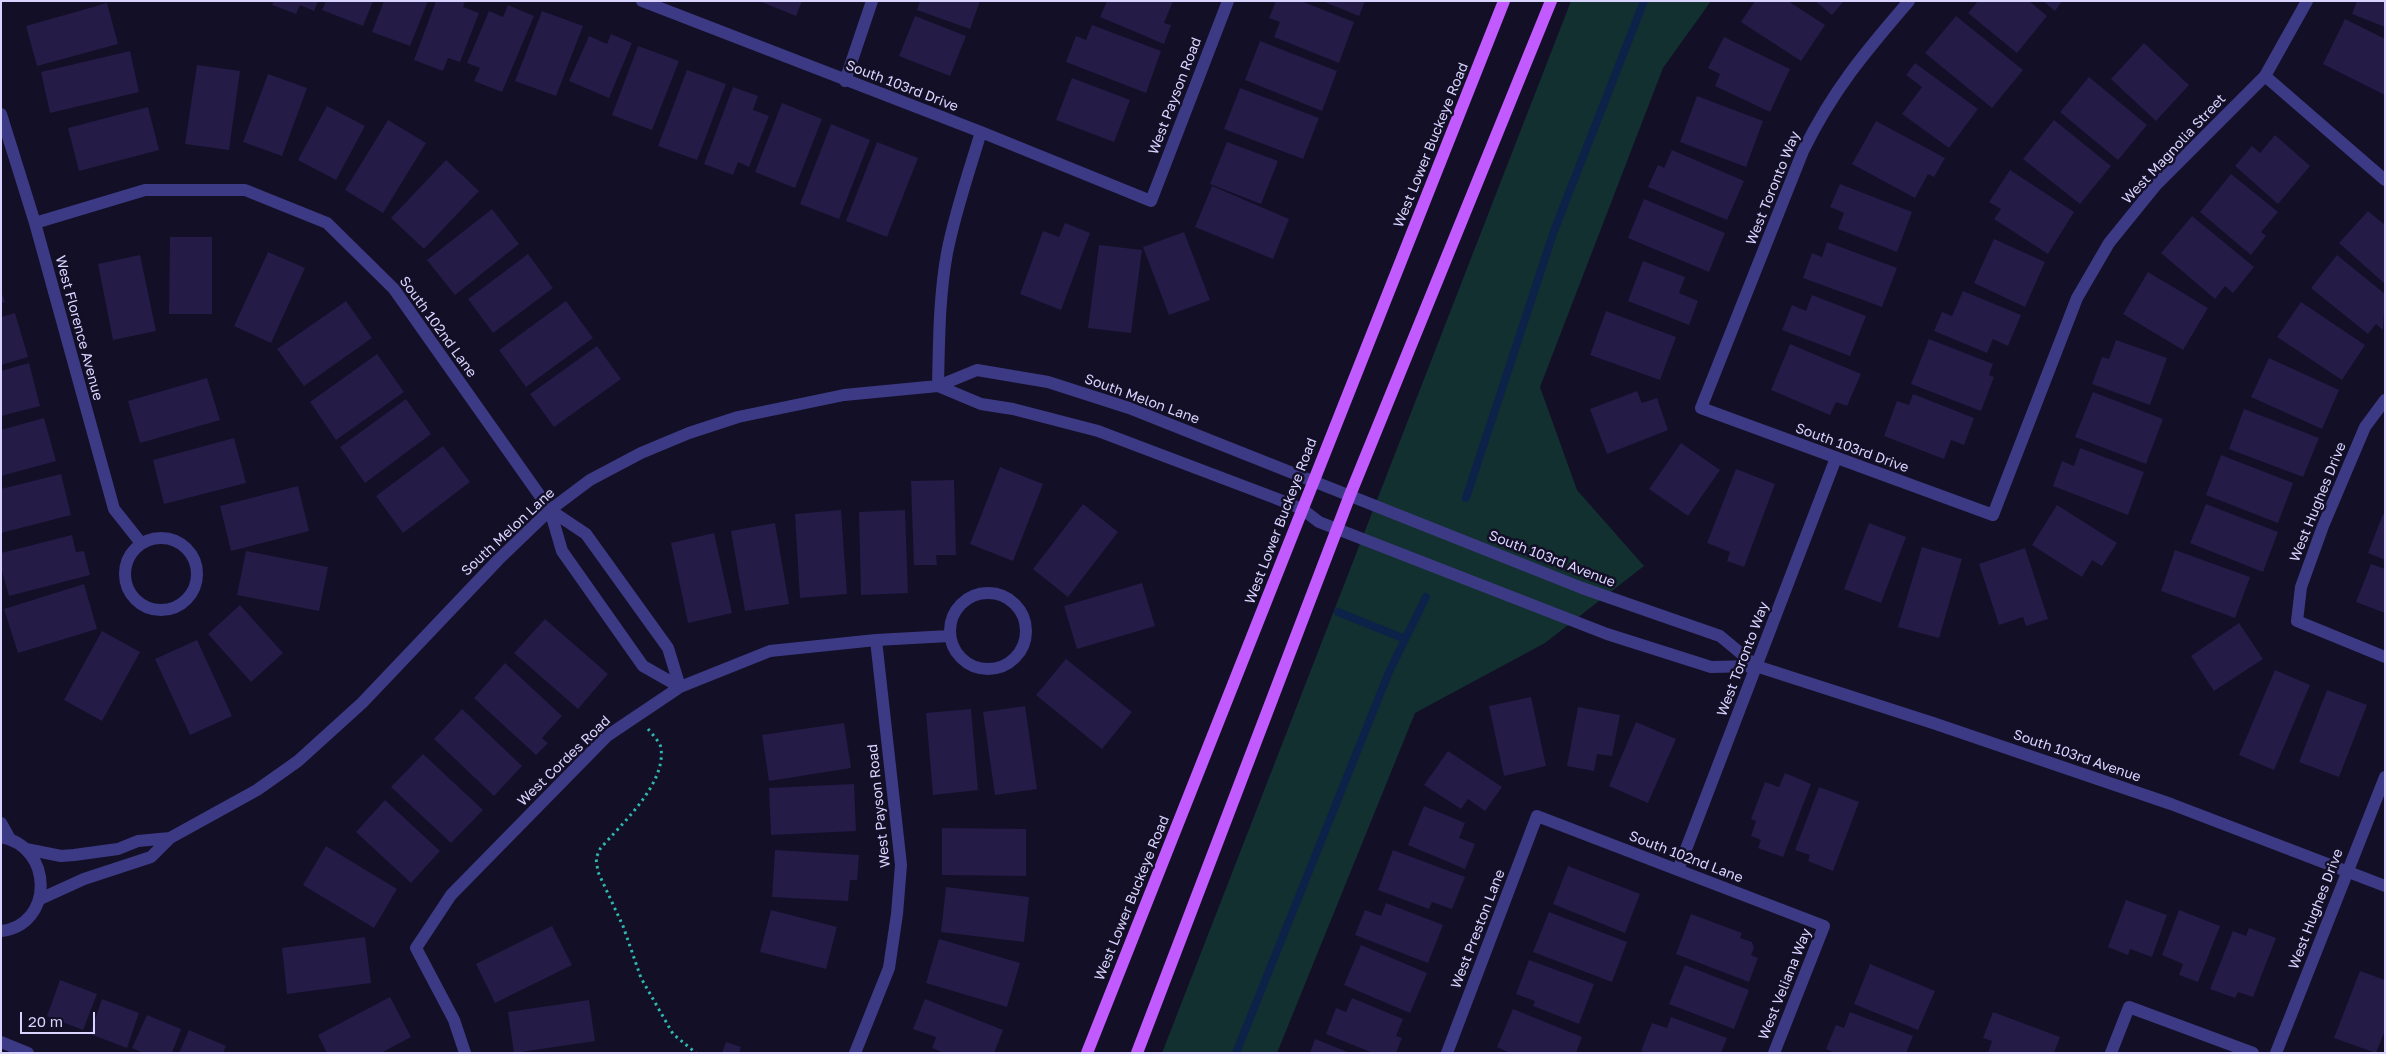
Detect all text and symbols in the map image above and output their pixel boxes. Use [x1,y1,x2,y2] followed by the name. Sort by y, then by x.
[1145,35,1205,157] street label: West Payson Road
[843,57,961,115] street label: South 103rd Drive
[1390,60,1472,230] street label: West Lower Buckeye Road
[2119,91,2229,207] street label: West Magnolia Street
[1742,129,1804,247] street label: West Toronto Way
[52,254,106,402] street label: West Florence Avenue
[396,273,480,381] street label: South 102nd Lane
[1082,370,1202,428] street label: South Melon Lane
[1793,420,1911,476] street label: South 103rd Drive
[1242,436,1320,606] street label: West Lower Buckeye Road
[2286,440,2350,564] street label: West Hughes Drive
[458,484,558,580] street label: South Melon Lane
[1486,527,1618,591] street label: South 103rd Avenue
[1713,599,1773,719] street label: West Toronto Way
[514,712,614,810] street label: West Cordes Road
[2011,726,2143,786] street label: South 103rd Avenue
[864,743,894,869] street label: West Payson Road
[1091,813,1173,983] street label: West Lower Buckeye Road
[1627,828,1745,886] street label: South 102nd Lane
[2285,846,2347,972] street label: West Hughes Drive
[1448,867,1508,991] street label: West Preston Lane
[1755,926,1815,1042] street label: West Veliana Way
[22,1002,98,1034] scale bar
[28,1012,63,1030] text: 20 m

